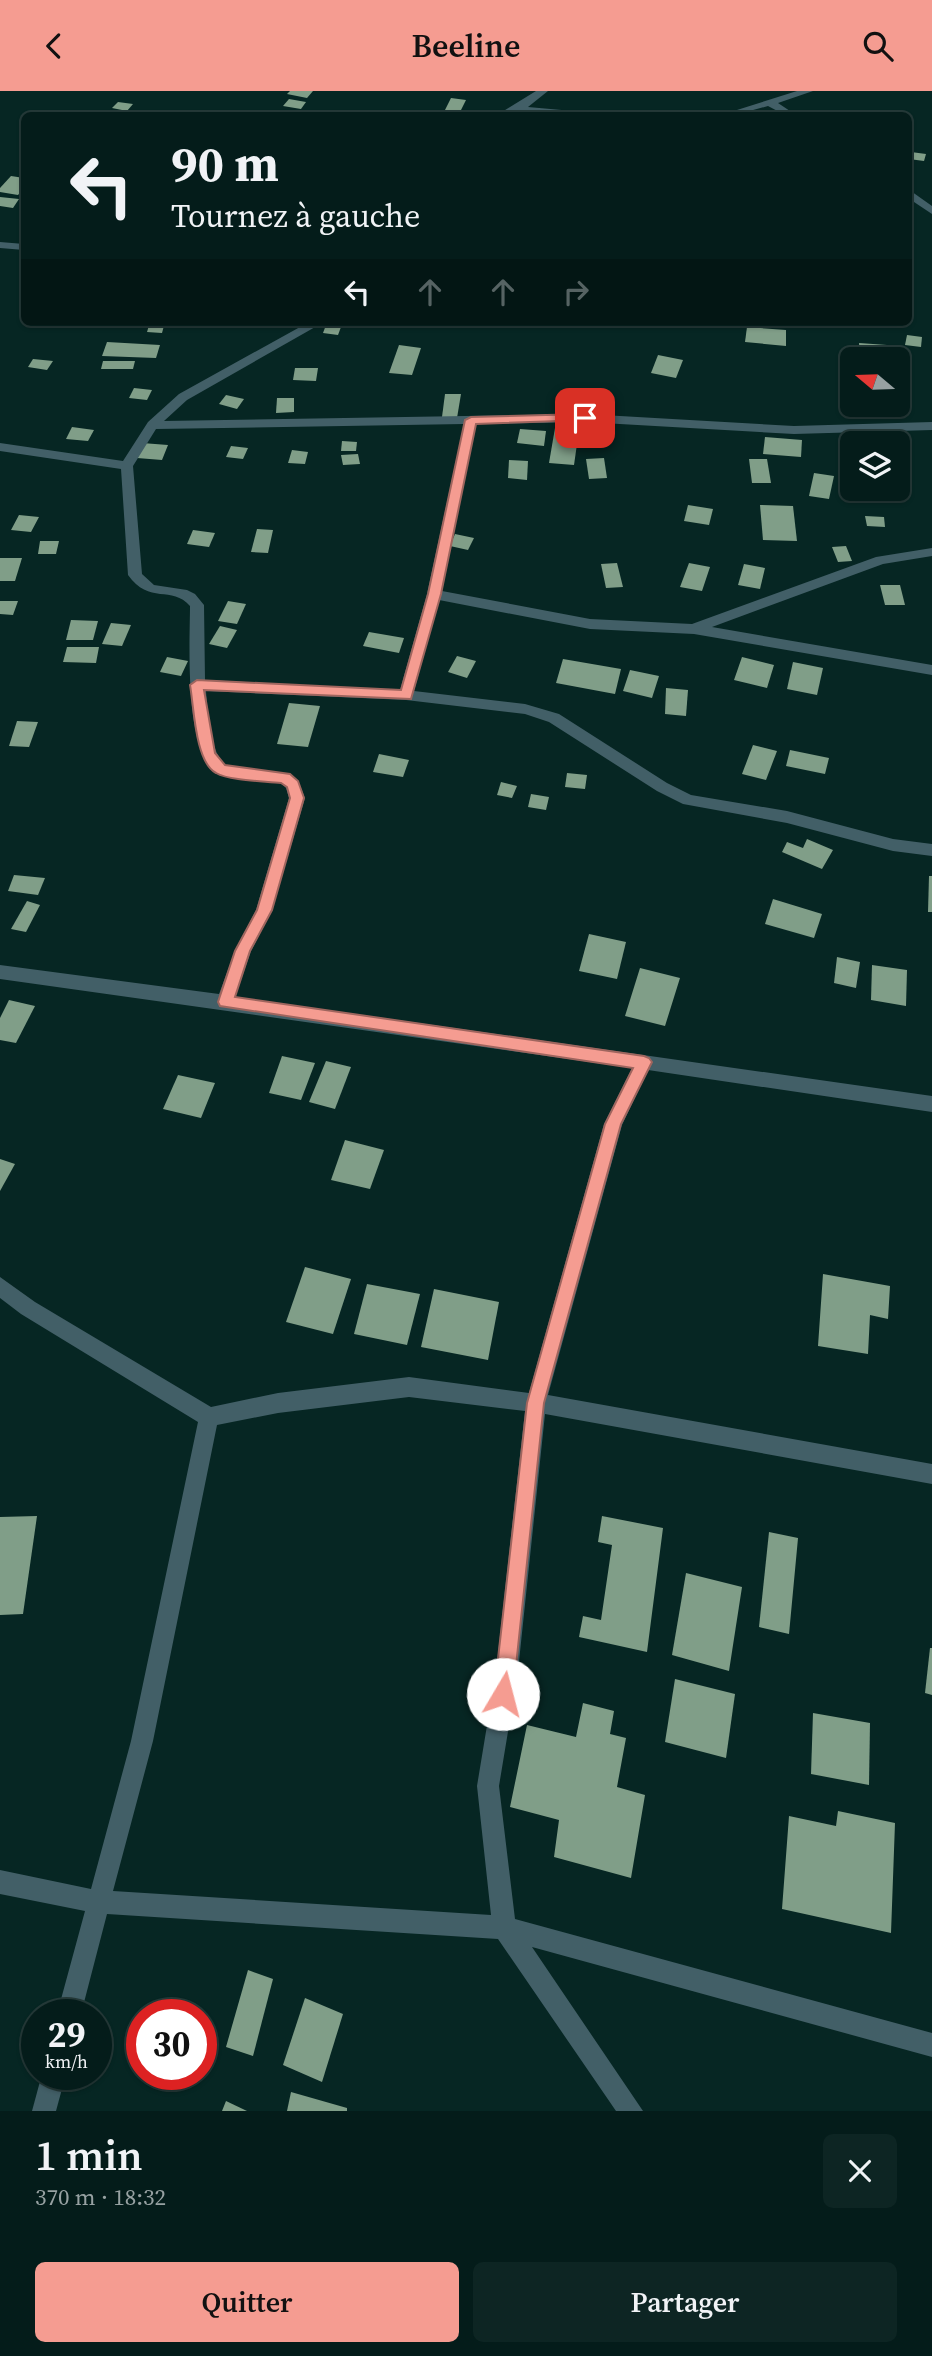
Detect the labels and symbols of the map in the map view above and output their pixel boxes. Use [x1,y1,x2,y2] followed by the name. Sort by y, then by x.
[840,347,910,417] north arrow
[555,388,615,448] pin
[466,1657,540,1731] position arrow
[126,1999,217,2090] speed limit sign: 30

